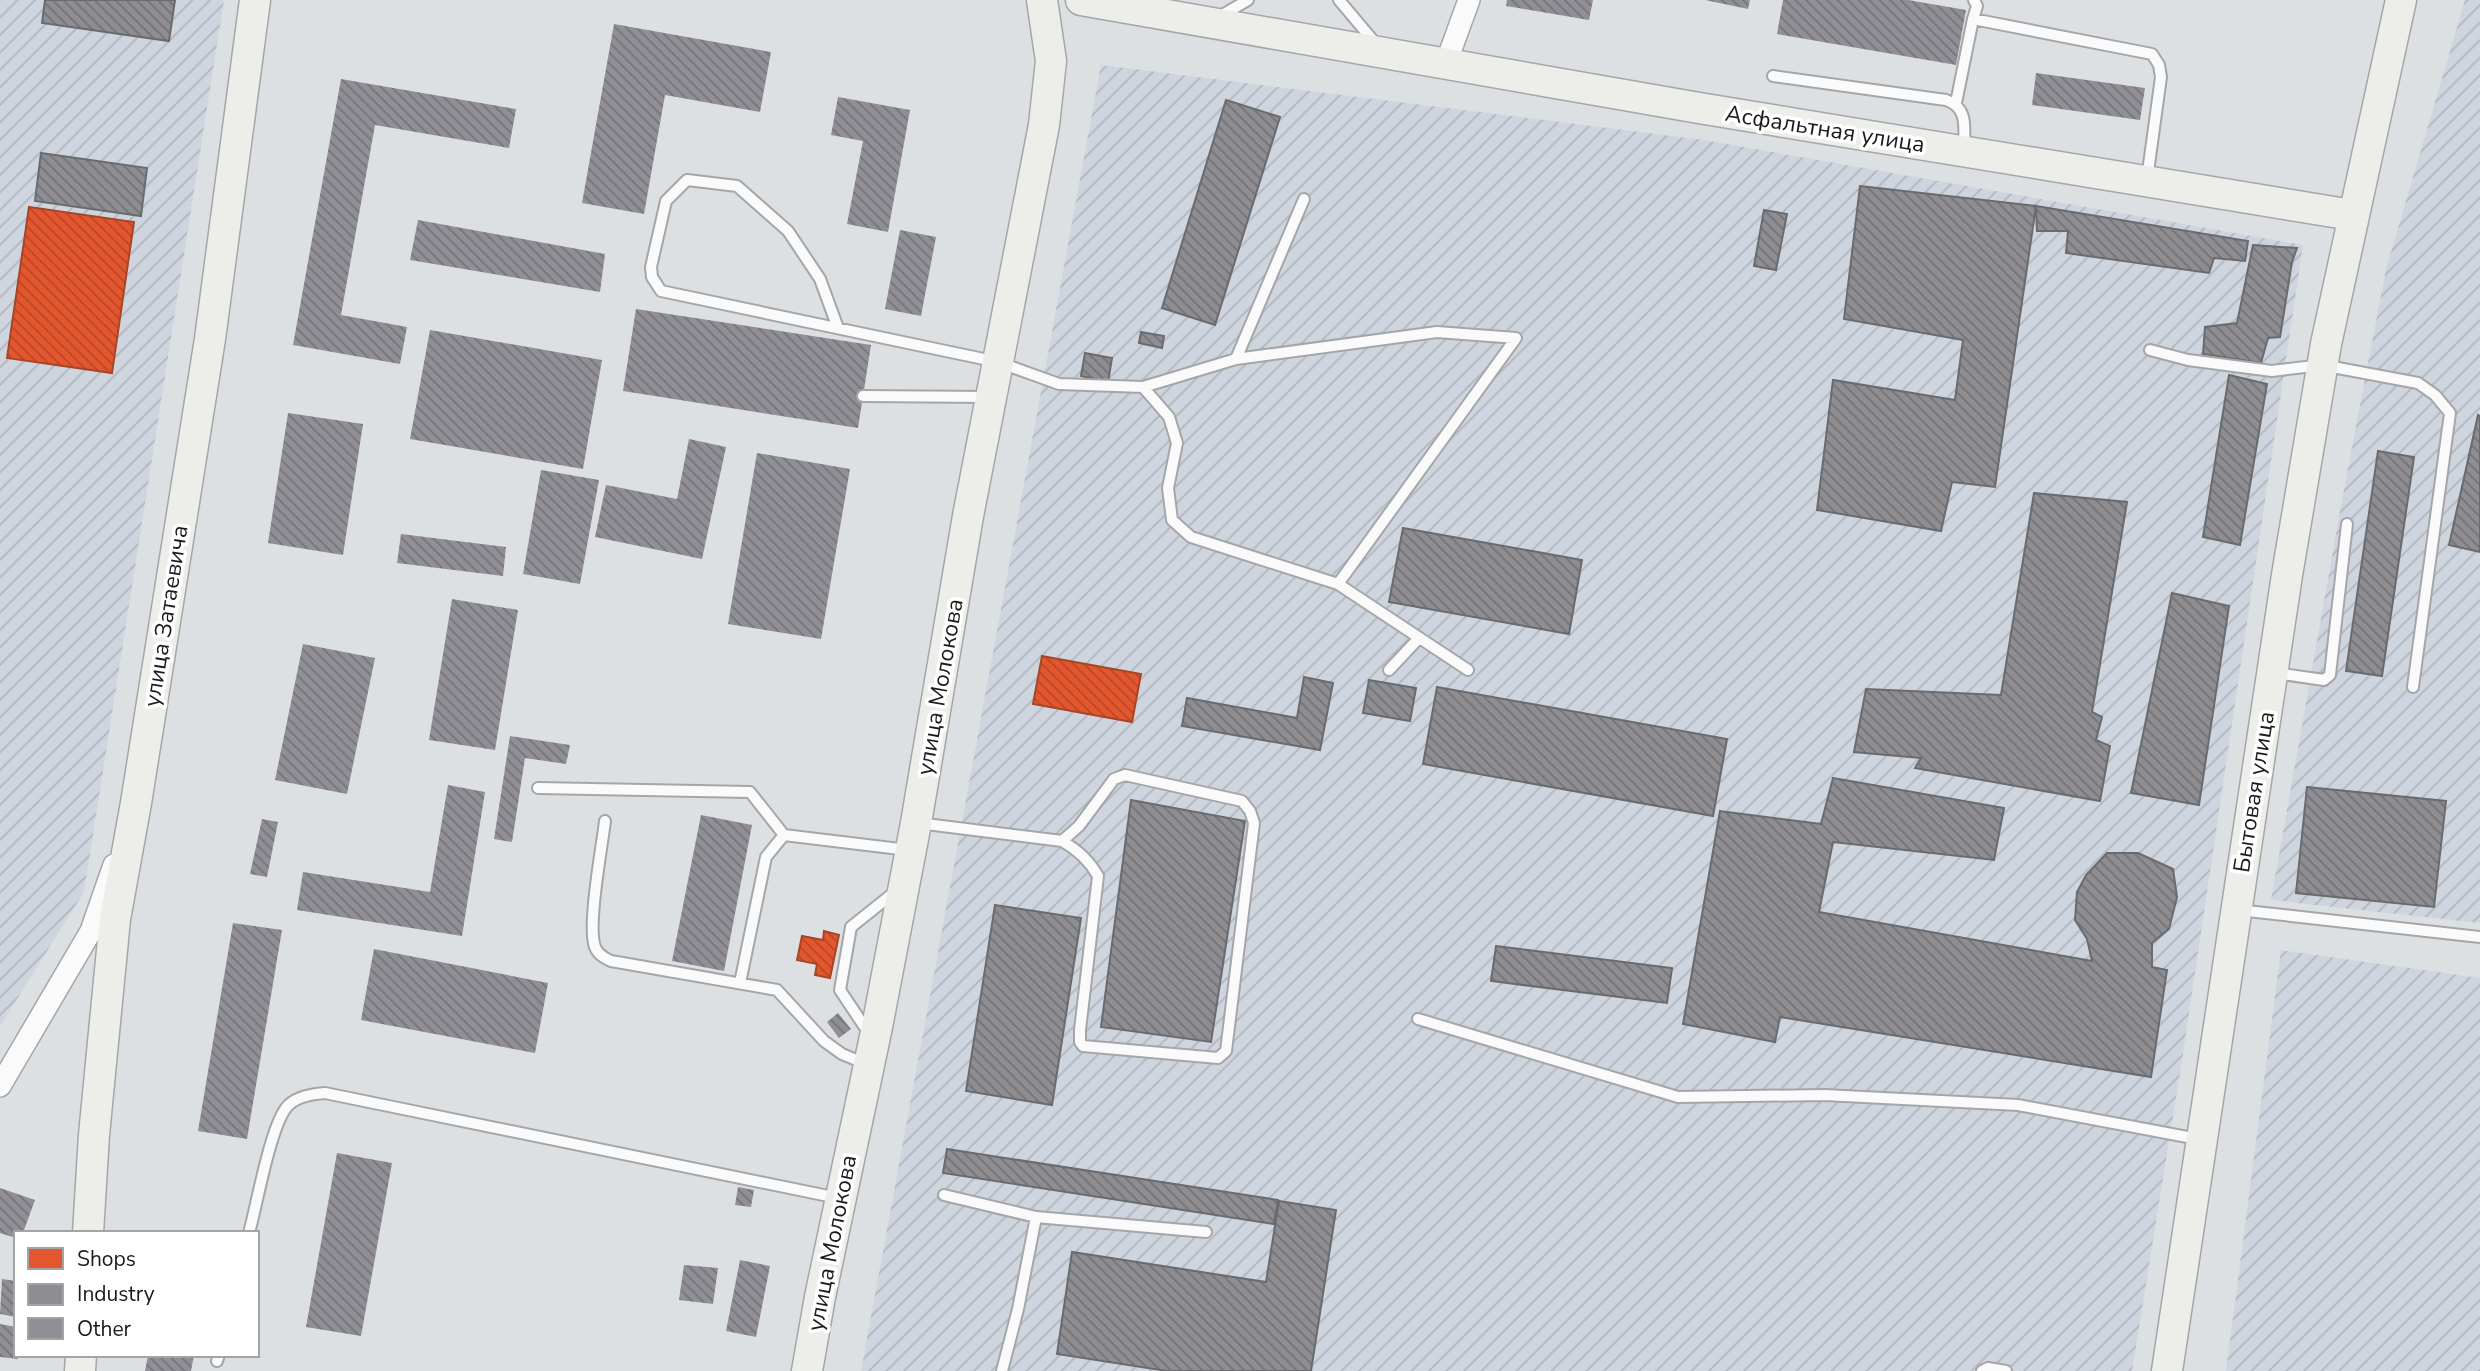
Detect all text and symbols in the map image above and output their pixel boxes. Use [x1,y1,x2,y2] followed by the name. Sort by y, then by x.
[1723,98,1927,160] street label: Асфальтная улица
[136,523,196,709] street label: улица Затаевича
[909,596,971,778] street label: улица Молокова
[2226,709,2282,875] street label: Бытовая улица
[800,1152,864,1334] street label: улица Молокова
[14,1231,259,1357] legend
[77,1245,136,1273] text: Shops
[77,1280,155,1308] text: Industry
[77,1315,132,1343] text: Other

